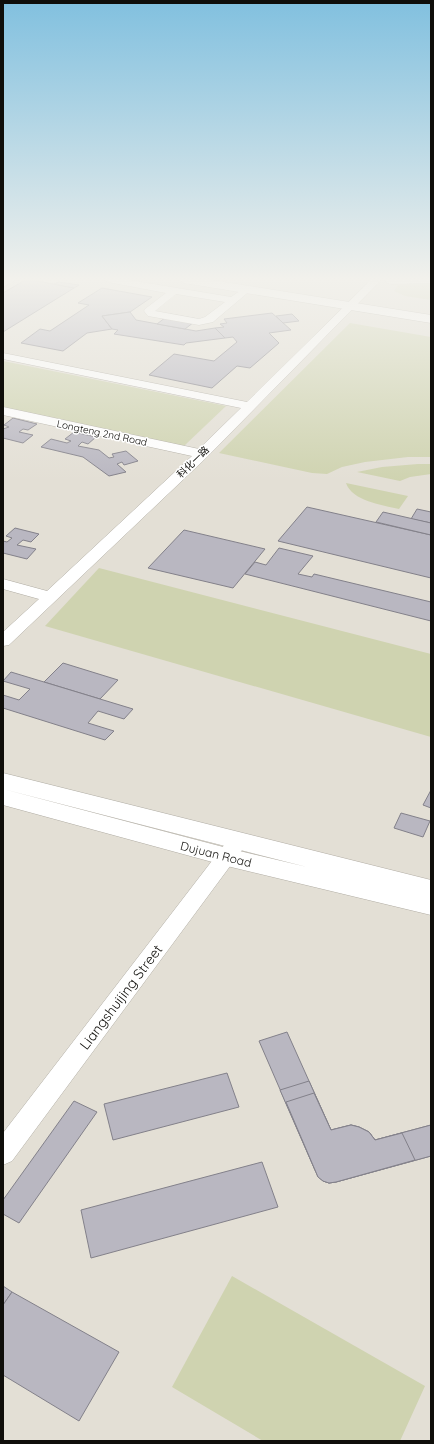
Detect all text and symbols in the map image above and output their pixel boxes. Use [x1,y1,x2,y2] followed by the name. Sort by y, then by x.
[56,417,148,449] street label: Longteng 2nd Road
[174,443,212,481] street label: 科化一路
[179,838,253,870] street label: Dujuan Road
[76,941,166,1053] street label: Liangshuijing Street

